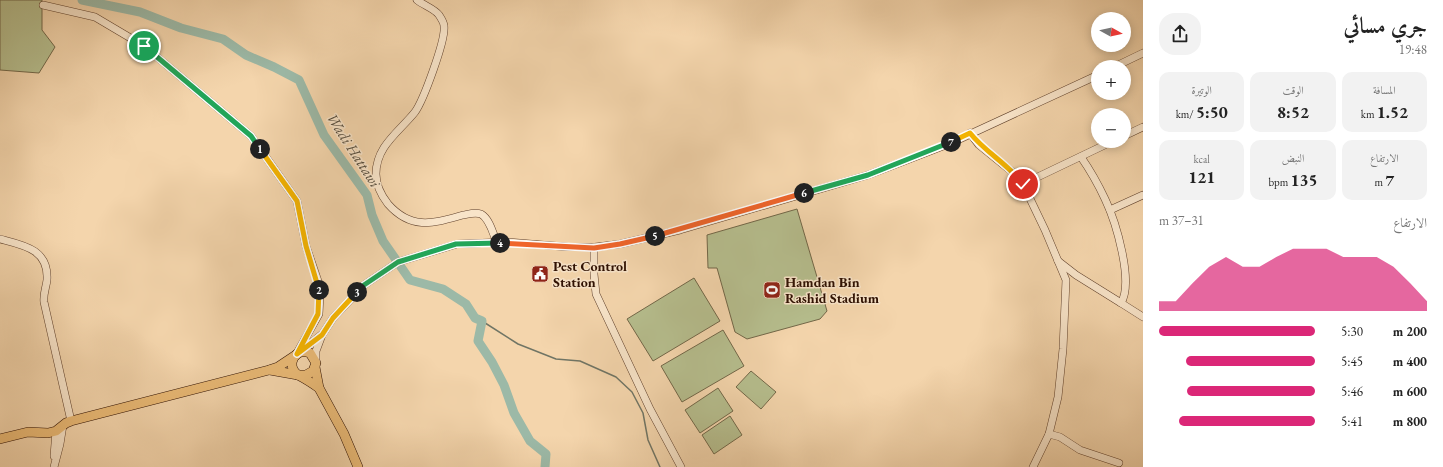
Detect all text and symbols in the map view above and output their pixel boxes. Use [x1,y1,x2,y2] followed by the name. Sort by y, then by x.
[1343,11,1427,40] text: جري مسائي
[1091,12,1131,52] north arrow
[1091,12,1131,148] map controls
[1159,13,1201,55] button: share
[127,29,161,63] pin
[133,35,155,57] icon: arrive
[1399,41,1427,58] text: 19:48
[1091,60,1131,100] button: +
[1192,83,1212,97] text: الوتيرة
[1282,83,1304,97] text: الوقت
[1373,83,1396,97] text: المسافة
[1196,101,1228,123] text: 5:50
[1277,101,1309,123] text: 8:52
[1377,101,1408,123] text: 1.52
[1176,107,1196,121] text: /km
[1361,107,1377,121] text: km
[1091,108,1131,148] button: −
[323,109,385,191] water label: Wadi Hattawi
[941,132,961,152] pin: 7
[948,135,954,149] text: 7
[250,139,270,159] pin: 1
[257,142,263,156] text: 1
[1282,151,1304,165] text: النبض
[1370,151,1399,165] text: الارتفاع
[1193,152,1210,166] text: kcal
[1188,166,1215,188] text: 121
[1006,167,1040,201] pin
[1291,169,1318,191] text: 135
[1385,169,1394,191] text: 7
[1012,173,1034,195] icon: check
[1268,175,1291,189] text: bpm
[1374,175,1385,189] text: m
[794,183,814,203] pin: 6
[801,186,807,200] text: 6
[1159,212,1204,229] text: 31–37 m
[1393,214,1427,231] text: الارتفاع
[645,226,665,246] pin: 5
[652,229,658,243] text: 5
[490,233,510,253] pin: 4
[497,236,503,250] text: 4
[553,257,627,291] place label: Pest Control Station
[530,264,550,284] public building icon: Pest Control Station
[785,273,880,307] place label: Hamdan Bin Rashid Stadium
[309,280,329,300] pin: 2
[762,280,782,300] sports icon: Hamdan Bin Rashid Stadium
[347,282,367,302] pin: 3
[316,283,322,297] text: 2
[354,285,360,299] text: 3
[1341,323,1363,340] text: 5:30
[1393,323,1427,340] text: 200 m
[1341,353,1363,370] text: 5:45
[1393,353,1427,370] text: 400 m
[1341,383,1363,400] text: 5:46
[1393,383,1427,400] text: 600 m
[1341,413,1363,430] text: 5:41
[1393,413,1427,430] text: 800 m

